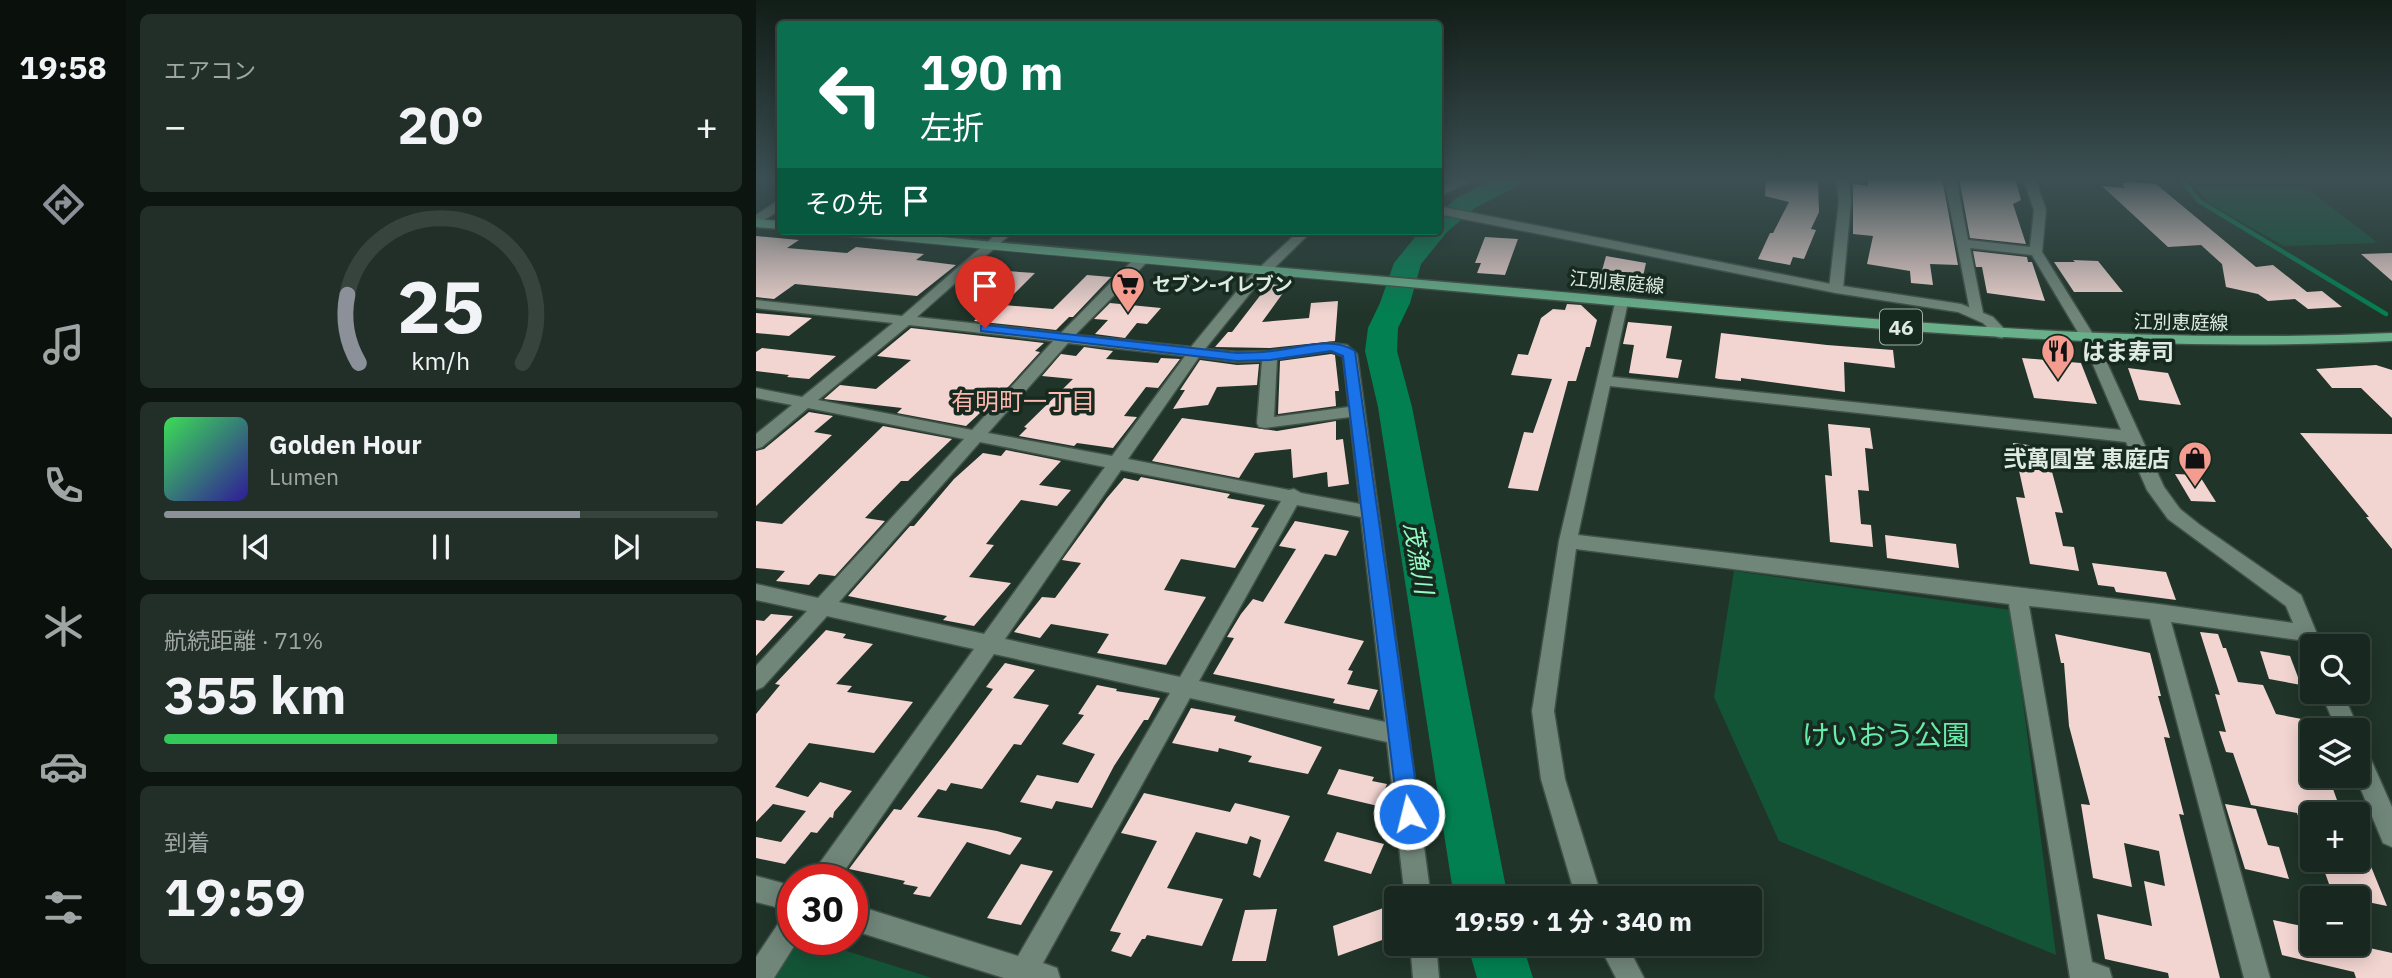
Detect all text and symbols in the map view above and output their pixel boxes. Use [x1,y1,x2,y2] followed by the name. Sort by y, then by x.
[920,40,1064,103] text: 190 m
[19,46,107,88] text: 19:58
[805,49,896,140] icon: left
[164,55,256,85] text: エアコン
[398,91,484,158] text: 20°
[164,101,187,150] text: −
[695,101,718,150] text: +
[920,106,984,148] text: 左折
[39,180,88,229] icon: directions
[897,182,935,220] icon: arrive
[805,186,883,220] text: その先
[955,256,1015,328] pin
[397,258,485,353] text: 25
[1109,265,1147,314] supermarket icon: セブン-イレブン
[1569,266,1665,298] street label: 江別恵庭線
[966,267,1004,305] icon: arrive
[1152,272,1293,296] place label: セブン-イレブン
[2133,309,2229,335] street label: 江別恵庭線
[1880,310,1922,344] road number: 46
[39,320,88,369] icon: music
[2039,332,2077,381] restaurant icon: はま寿司
[2082,336,2174,366] place label: はま寿司
[412,344,470,377] text: km/h
[951,385,1095,417] district label: 有明町一丁目
[269,427,422,461] text: Golden Hour
[2176,439,2214,488] shop icon: 弐萬圓堂 恵庭店
[2004,443,2170,473] place label: 弐萬圓堂 恵庭店
[39,461,88,510] icon: phone
[269,461,339,491] text: Lumen
[1397,520,1442,599] water label: 茂漁川
[237,528,275,566] icon: previous
[422,528,460,566] icon: pause
[607,528,645,566] icon: next
[39,602,88,651] icon: climate
[164,625,323,655] text: 航続距離 · 71%
[2300,634,2370,956] map controls
[2300,634,2370,704] button: search
[164,661,346,728] text: 355 km
[1802,716,1970,753] park label: けいおう公園
[2300,718,2370,788] button: layers
[39,742,88,791] icon: car
[1372,777,1446,851] position arrow
[2300,802,2370,872] button: +
[164,827,210,857] text: 到着
[164,863,306,930] text: 19:59
[777,864,868,955] speed limit sign: 30
[39,883,88,932] icon: filters
[2300,886,2370,956] button: −
[1454,904,1692,938] text: 19:59 · 1 分 · 340 m

